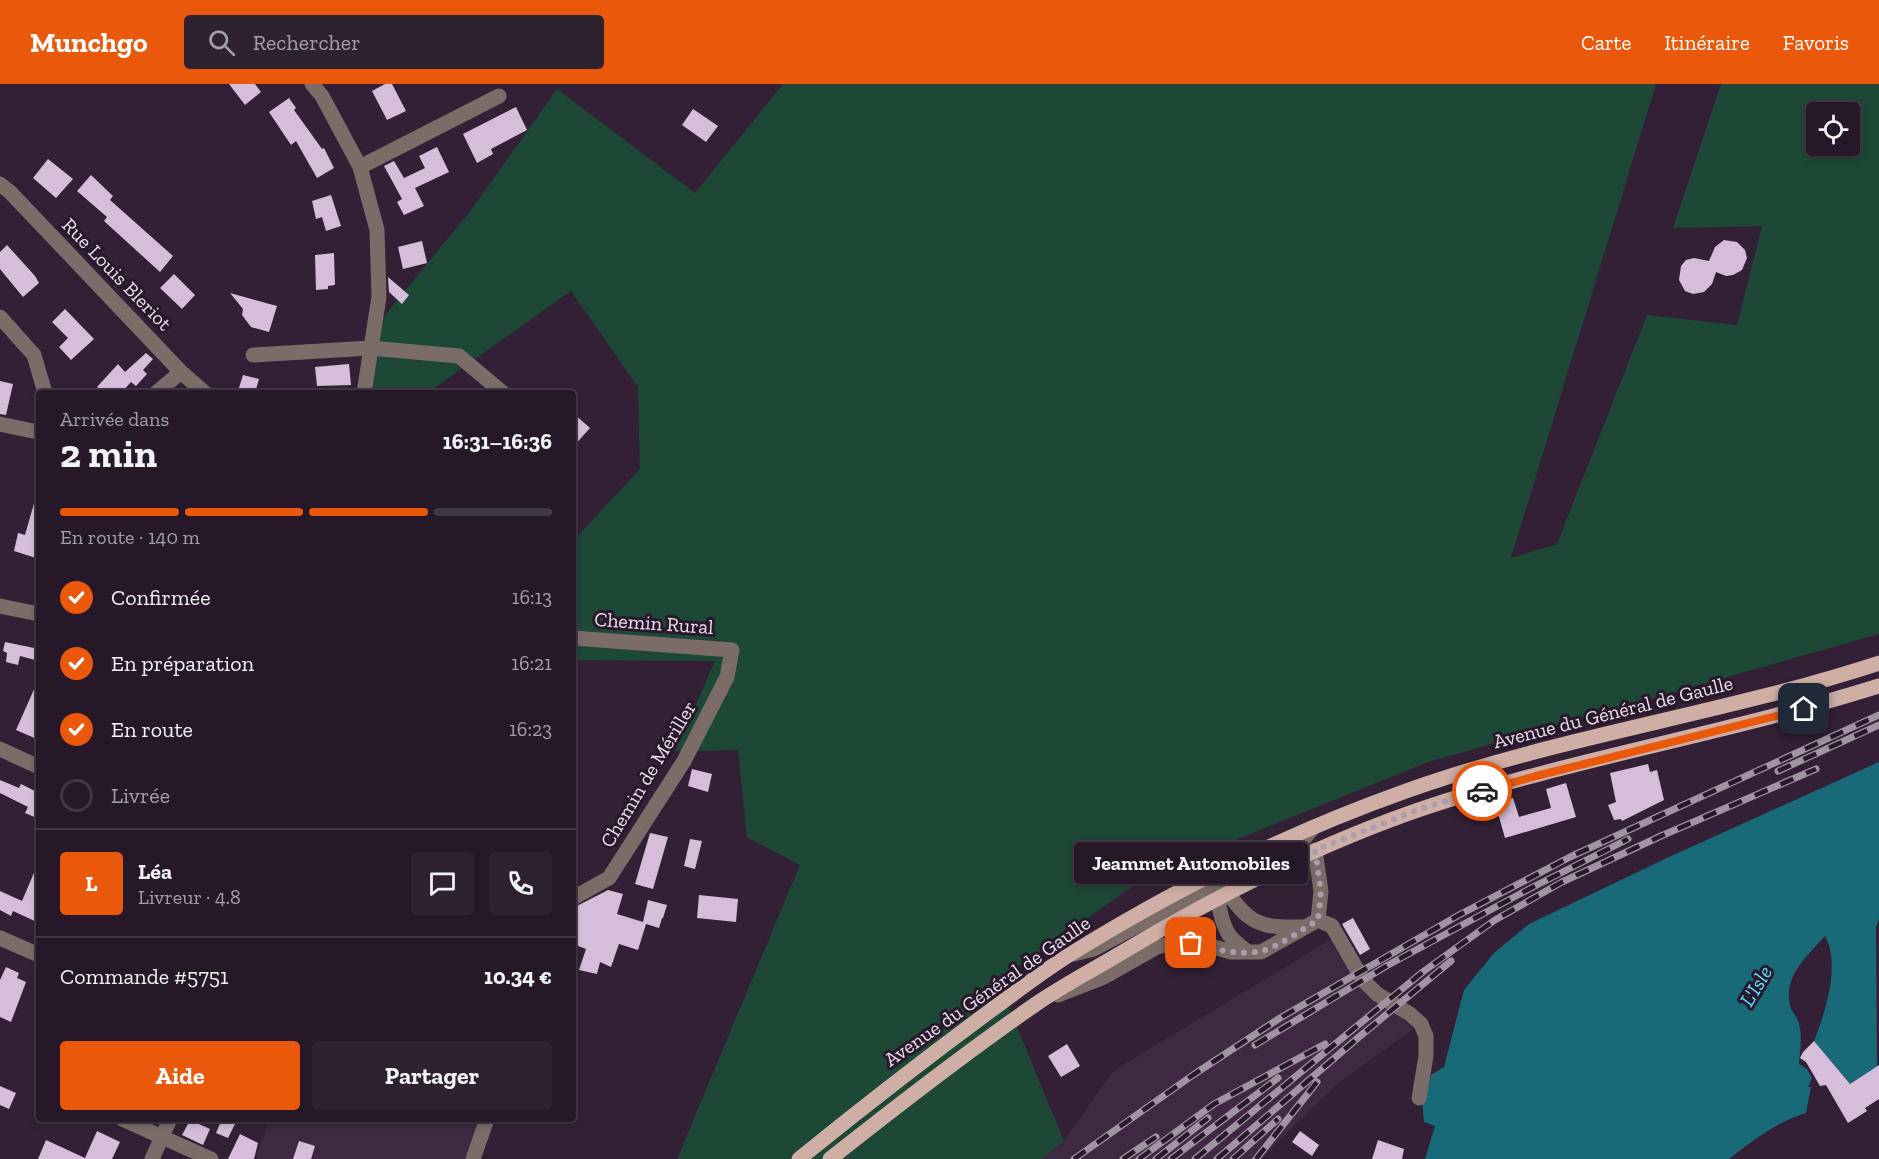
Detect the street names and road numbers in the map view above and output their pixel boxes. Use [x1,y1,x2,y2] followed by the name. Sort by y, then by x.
[57,213,177,336] street label: Rue Louis Bleriot
[594,607,714,639] street label: Chemin Rural
[1491,671,1735,753] street label: Avenue du Général de Gaulle
[595,697,701,851] street label: Chemin de Mériller
[879,911,1095,1071] street label: Avenue du Général de Gaulle

